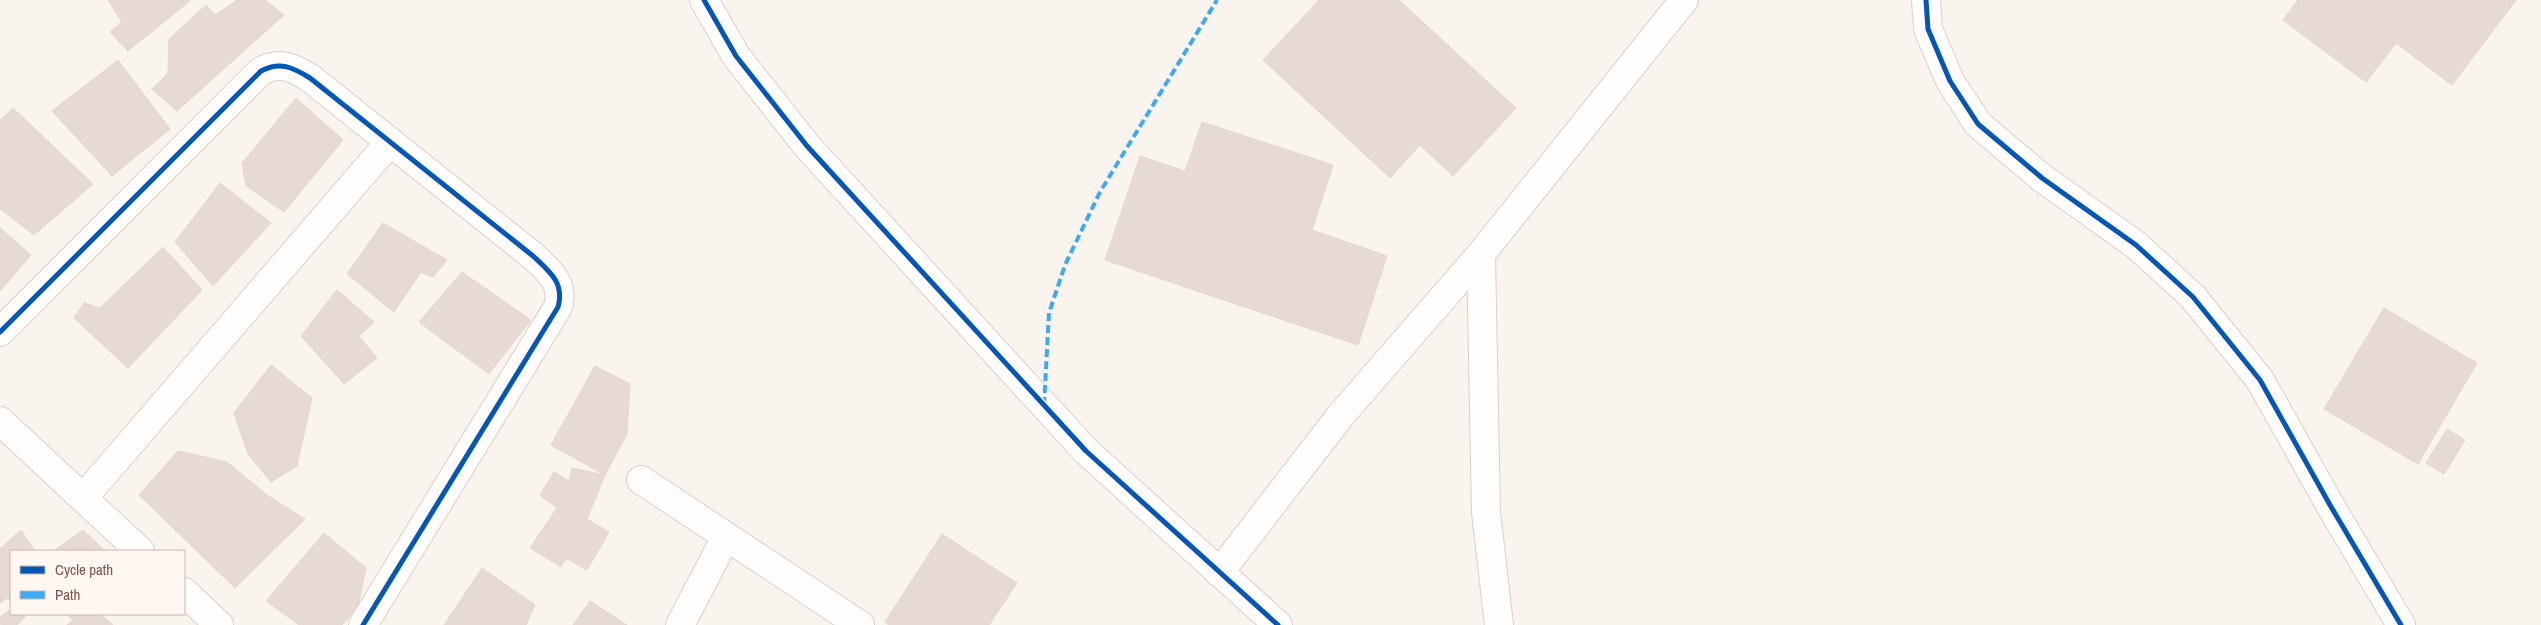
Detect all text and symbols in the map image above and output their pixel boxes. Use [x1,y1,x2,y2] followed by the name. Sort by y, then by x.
[10,550,185,615] legend
[55,559,113,580] text: Cycle path
[55,584,80,605] text: Path

